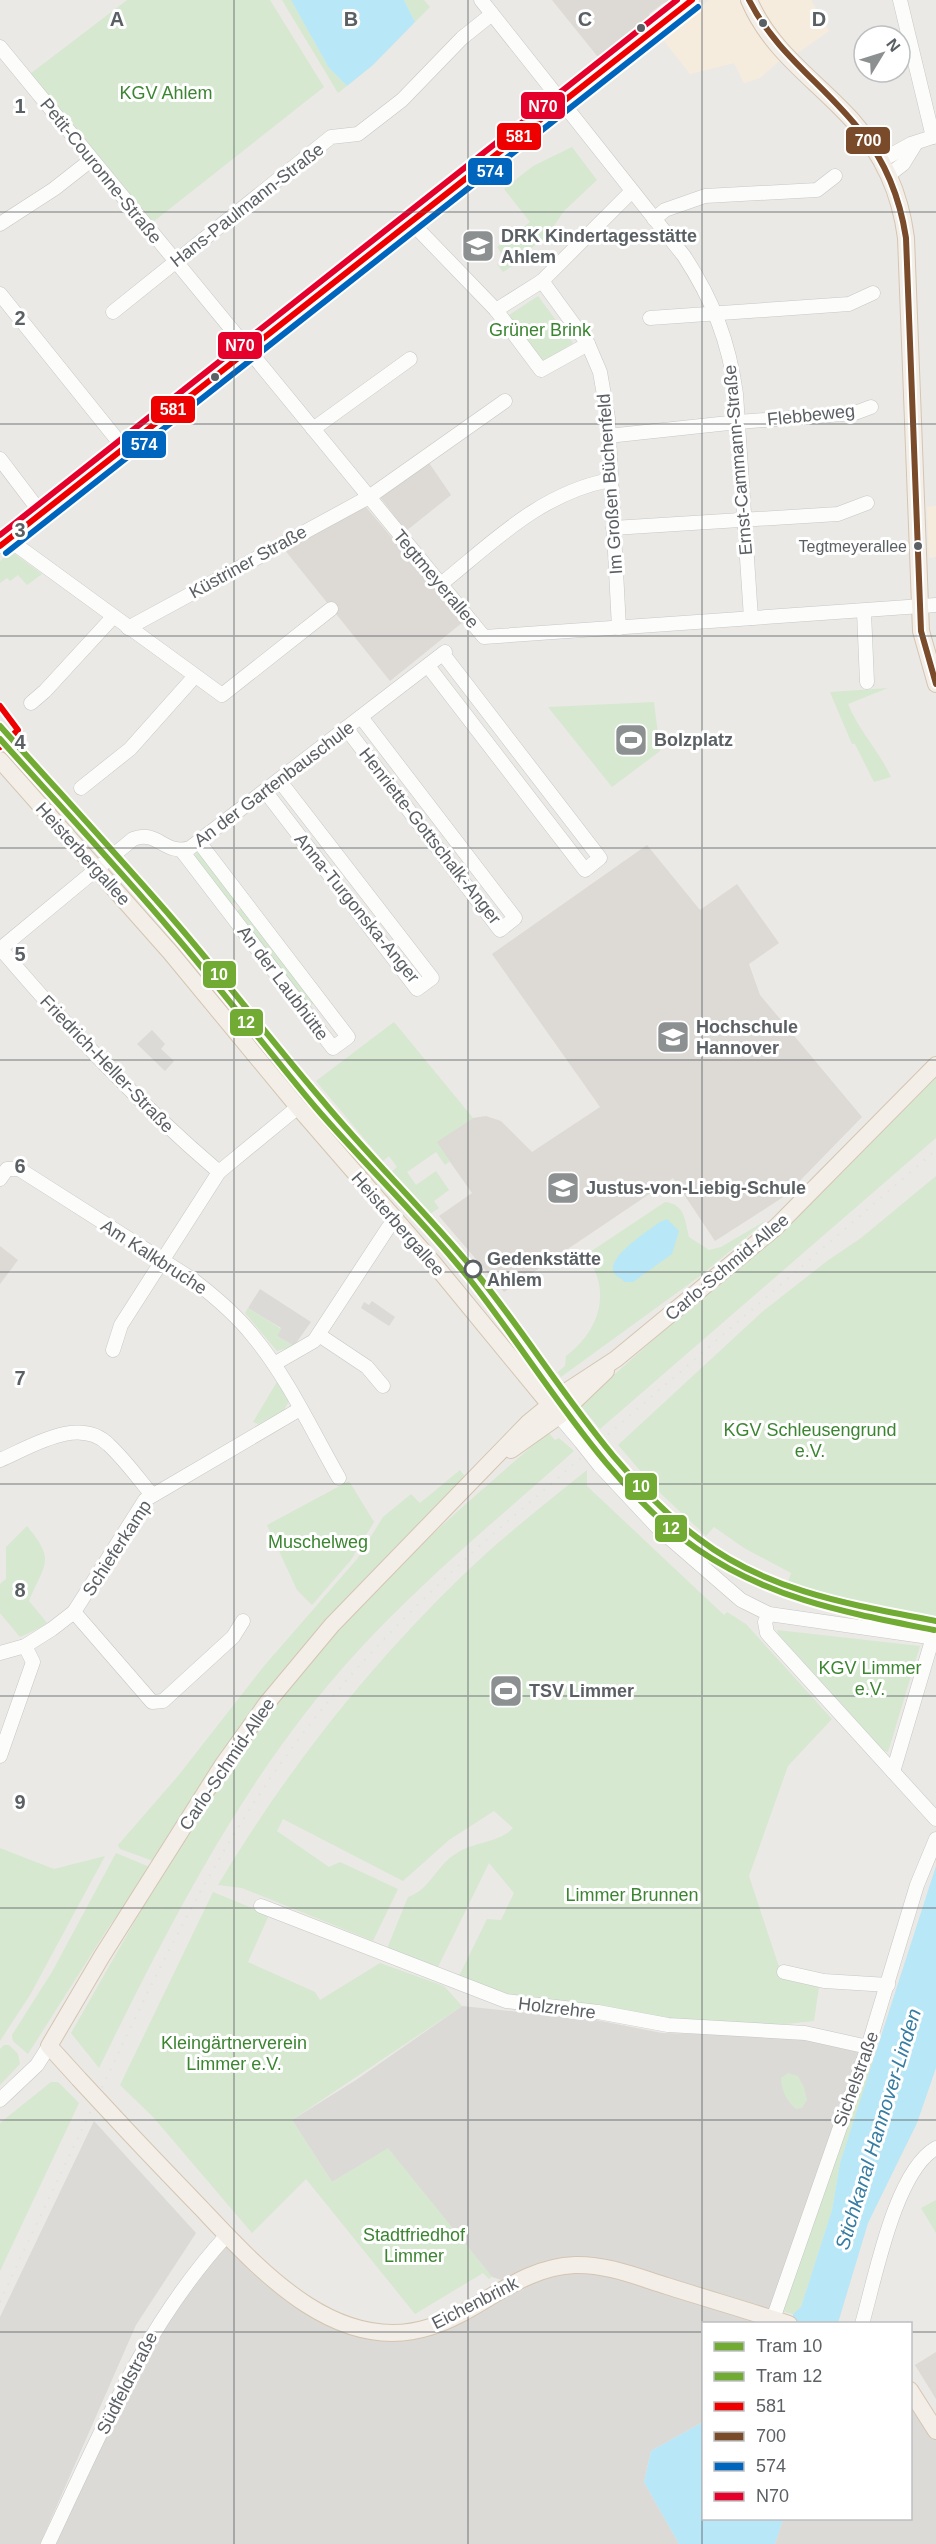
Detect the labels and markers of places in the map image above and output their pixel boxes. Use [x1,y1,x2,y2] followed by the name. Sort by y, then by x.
[757,17,769,29] unlabelled marker
[635,22,647,34] unlabelled marker
[501,226,697,267] place label: DRK Kindertagesstätte Ahlem
[460,228,496,264] school or university icon: DRK Kindertagesstätte Ahlem
[209,371,221,383] unlabelled marker
[799,538,907,555] place label: Tegtmeyerallee
[912,540,924,552] marker: Tegtmeyerallee
[613,722,649,758] sports icon: Bolzplatz
[654,730,733,750] place label: Bolzplatz
[696,1017,798,1058] place label: Hochschule Hannover
[655,1019,691,1055] school or university icon: Hochschule Hannover
[545,1170,581,1206] school or university icon: Justus-von-Liebig-Schule
[586,1178,806,1198] place label: Justus-von-Liebig-Schule
[487,1249,601,1290] place label: Gedenkstätte Ahlem
[464,1260,482,1278] marker: Gedenkstätte Ahlem
[488,1673,524,1709] sports icon: TSV Limmer
[529,1681,634,1701] place label: TSV Limmer

